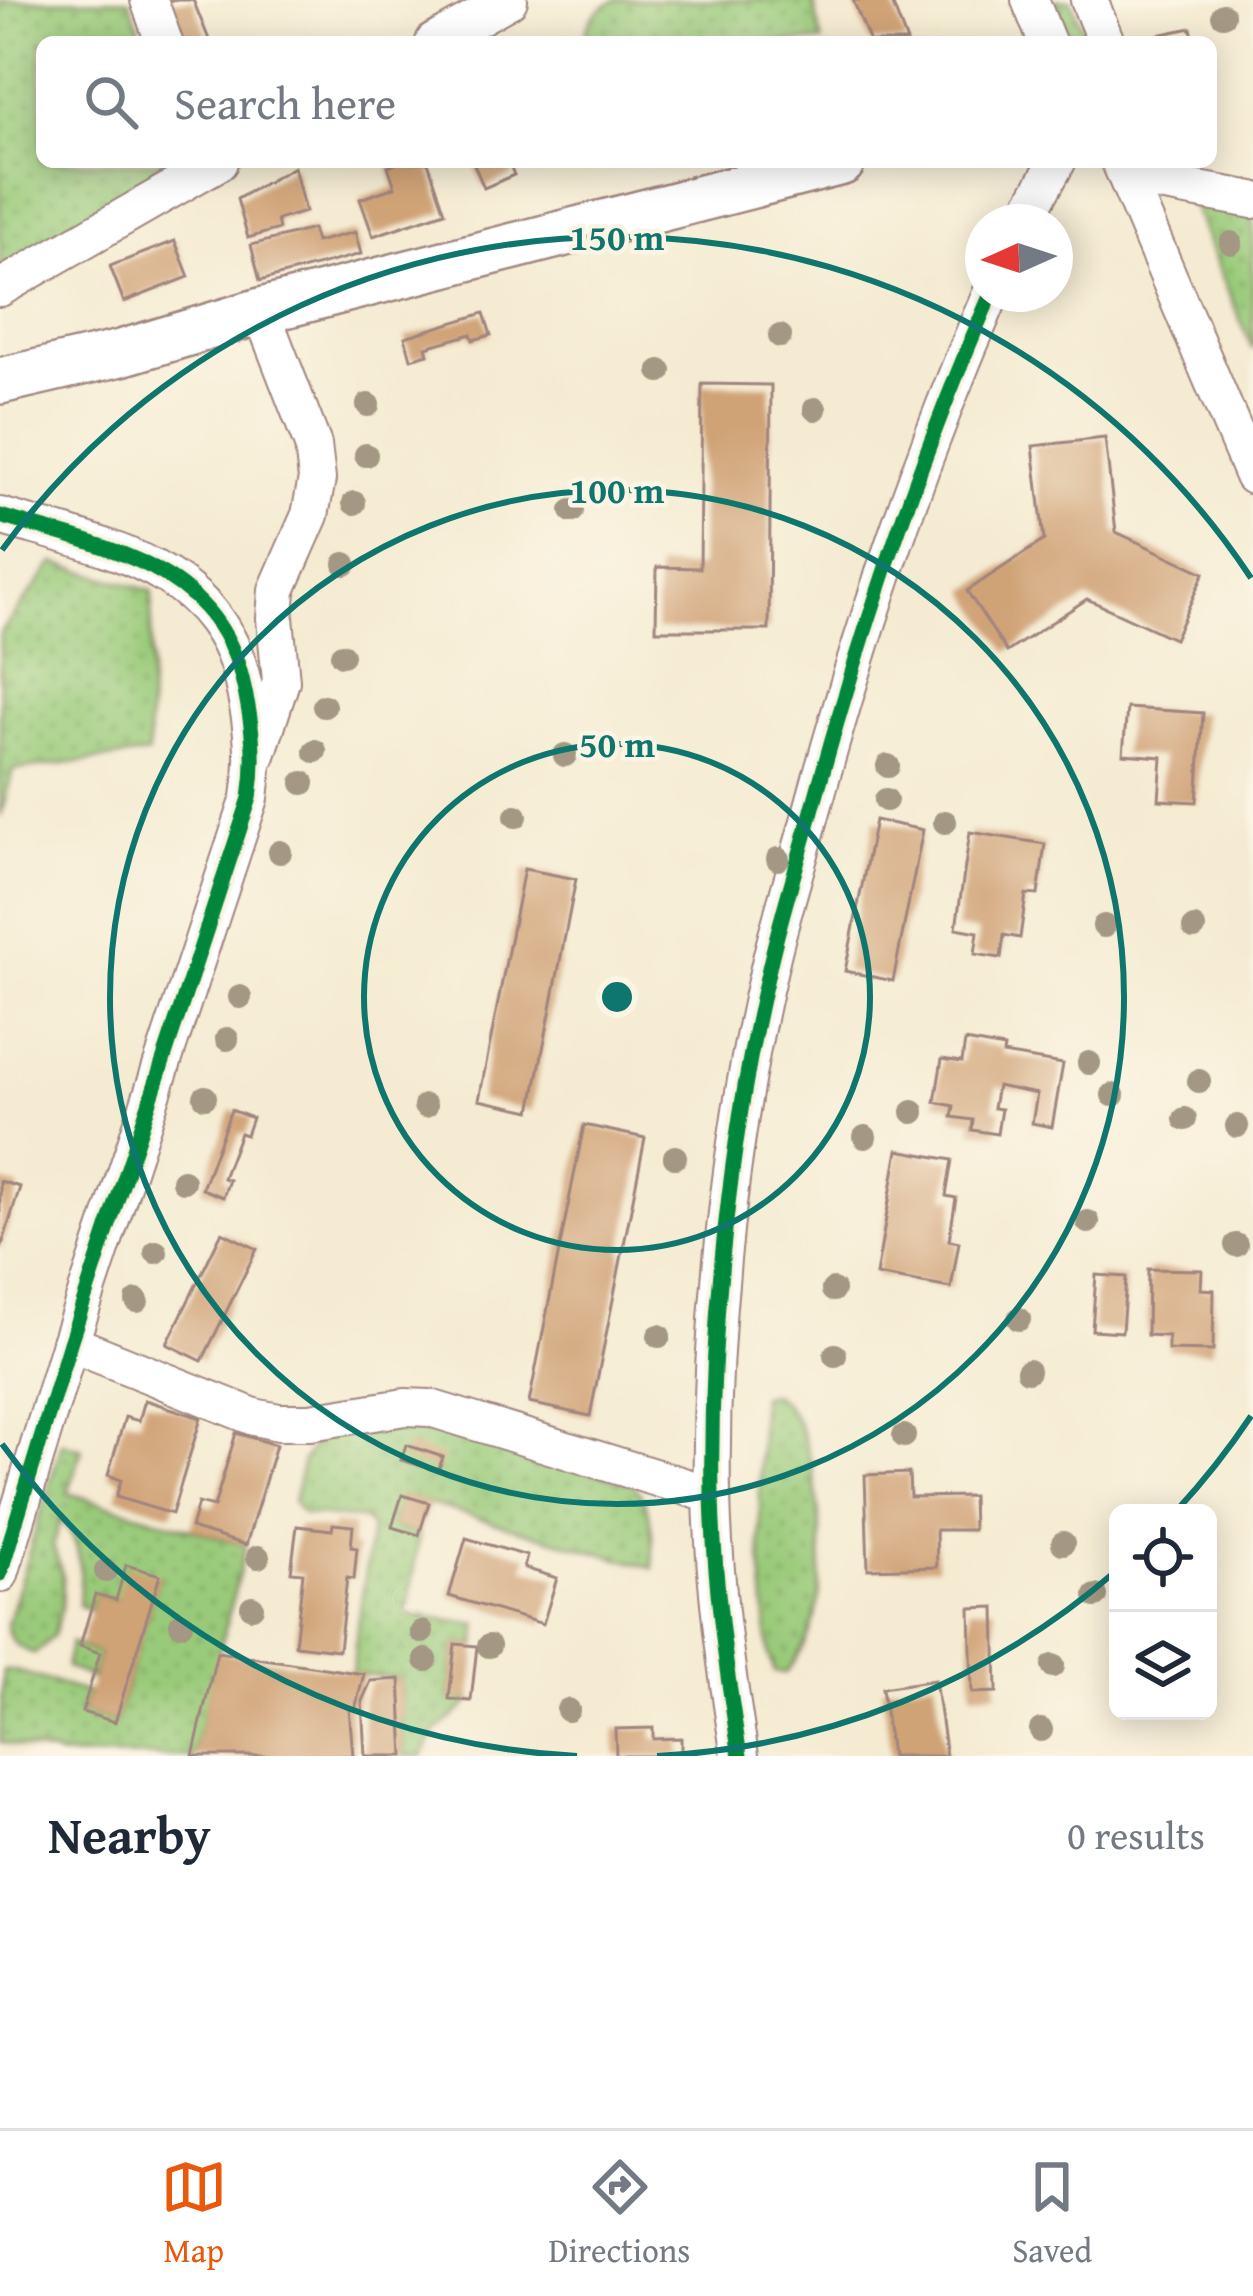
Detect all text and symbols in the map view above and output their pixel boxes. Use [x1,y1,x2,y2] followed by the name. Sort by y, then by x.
[36,36,1217,168] search box
[78,69,144,135] icon: search
[174,70,396,135] text: Search here
[965,204,1073,312] north arrow
[570,210,665,263] text: 150 m
[570,463,665,516] text: 100 m
[579,717,655,770] text: 50 m
[596,976,638,1018] centre of rings
[1109,1504,1217,1720] map controls
[1109,1504,1217,1612] button: locate
[1109,1612,1217,1720] button: layers
[48,1797,211,1872] text: Nearby
[1067,1806,1205,1863] text: 0 results
[161,2154,227,2274] tab: Map
[549,2154,690,2274] tab: Directions
[1012,2154,1092,2274] tab: Saved

